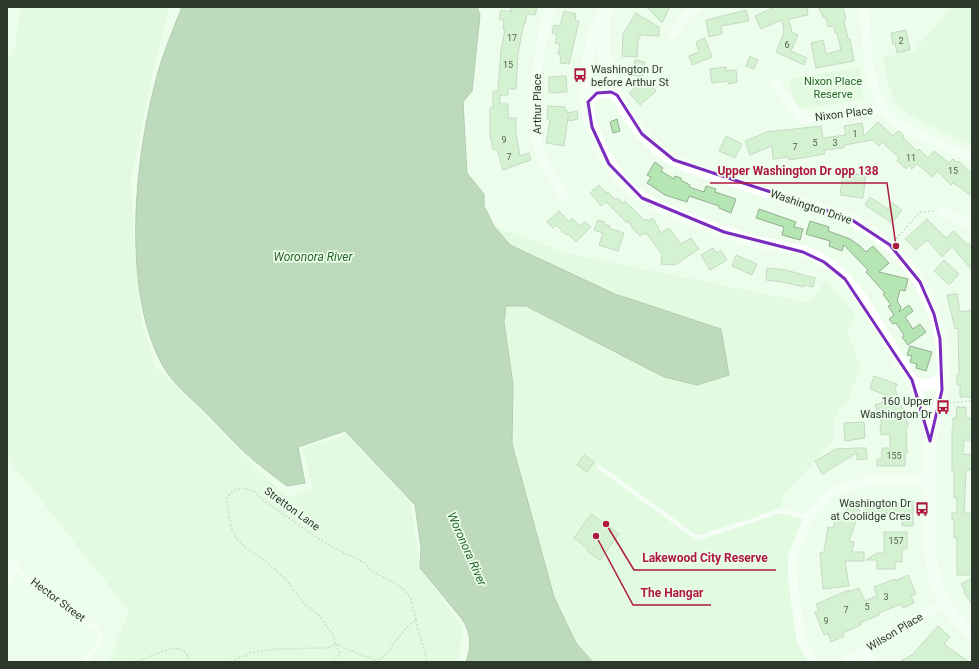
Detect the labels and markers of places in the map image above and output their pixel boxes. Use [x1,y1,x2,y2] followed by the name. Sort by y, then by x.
[591,63,669,89] place label: Washington Dr before Arthur St
[572,67,588,83] bus stop icon: Washington Dr before Arthur St
[710,159,887,183] callout: Upper Washington Dr opp 138
[860,395,932,421] place label: 160 Upper Washington Dr
[935,399,951,415] bus stop icon: 160 Upper Washington Dr
[830,497,911,523] place label: Washington Dr at Coolidge Cres
[914,501,930,517] bus stop icon: Washington Dr at Coolidge Cres
[634,546,776,570] callout: Lakewood City Reserve
[633,581,711,605] callout: The Hangar

